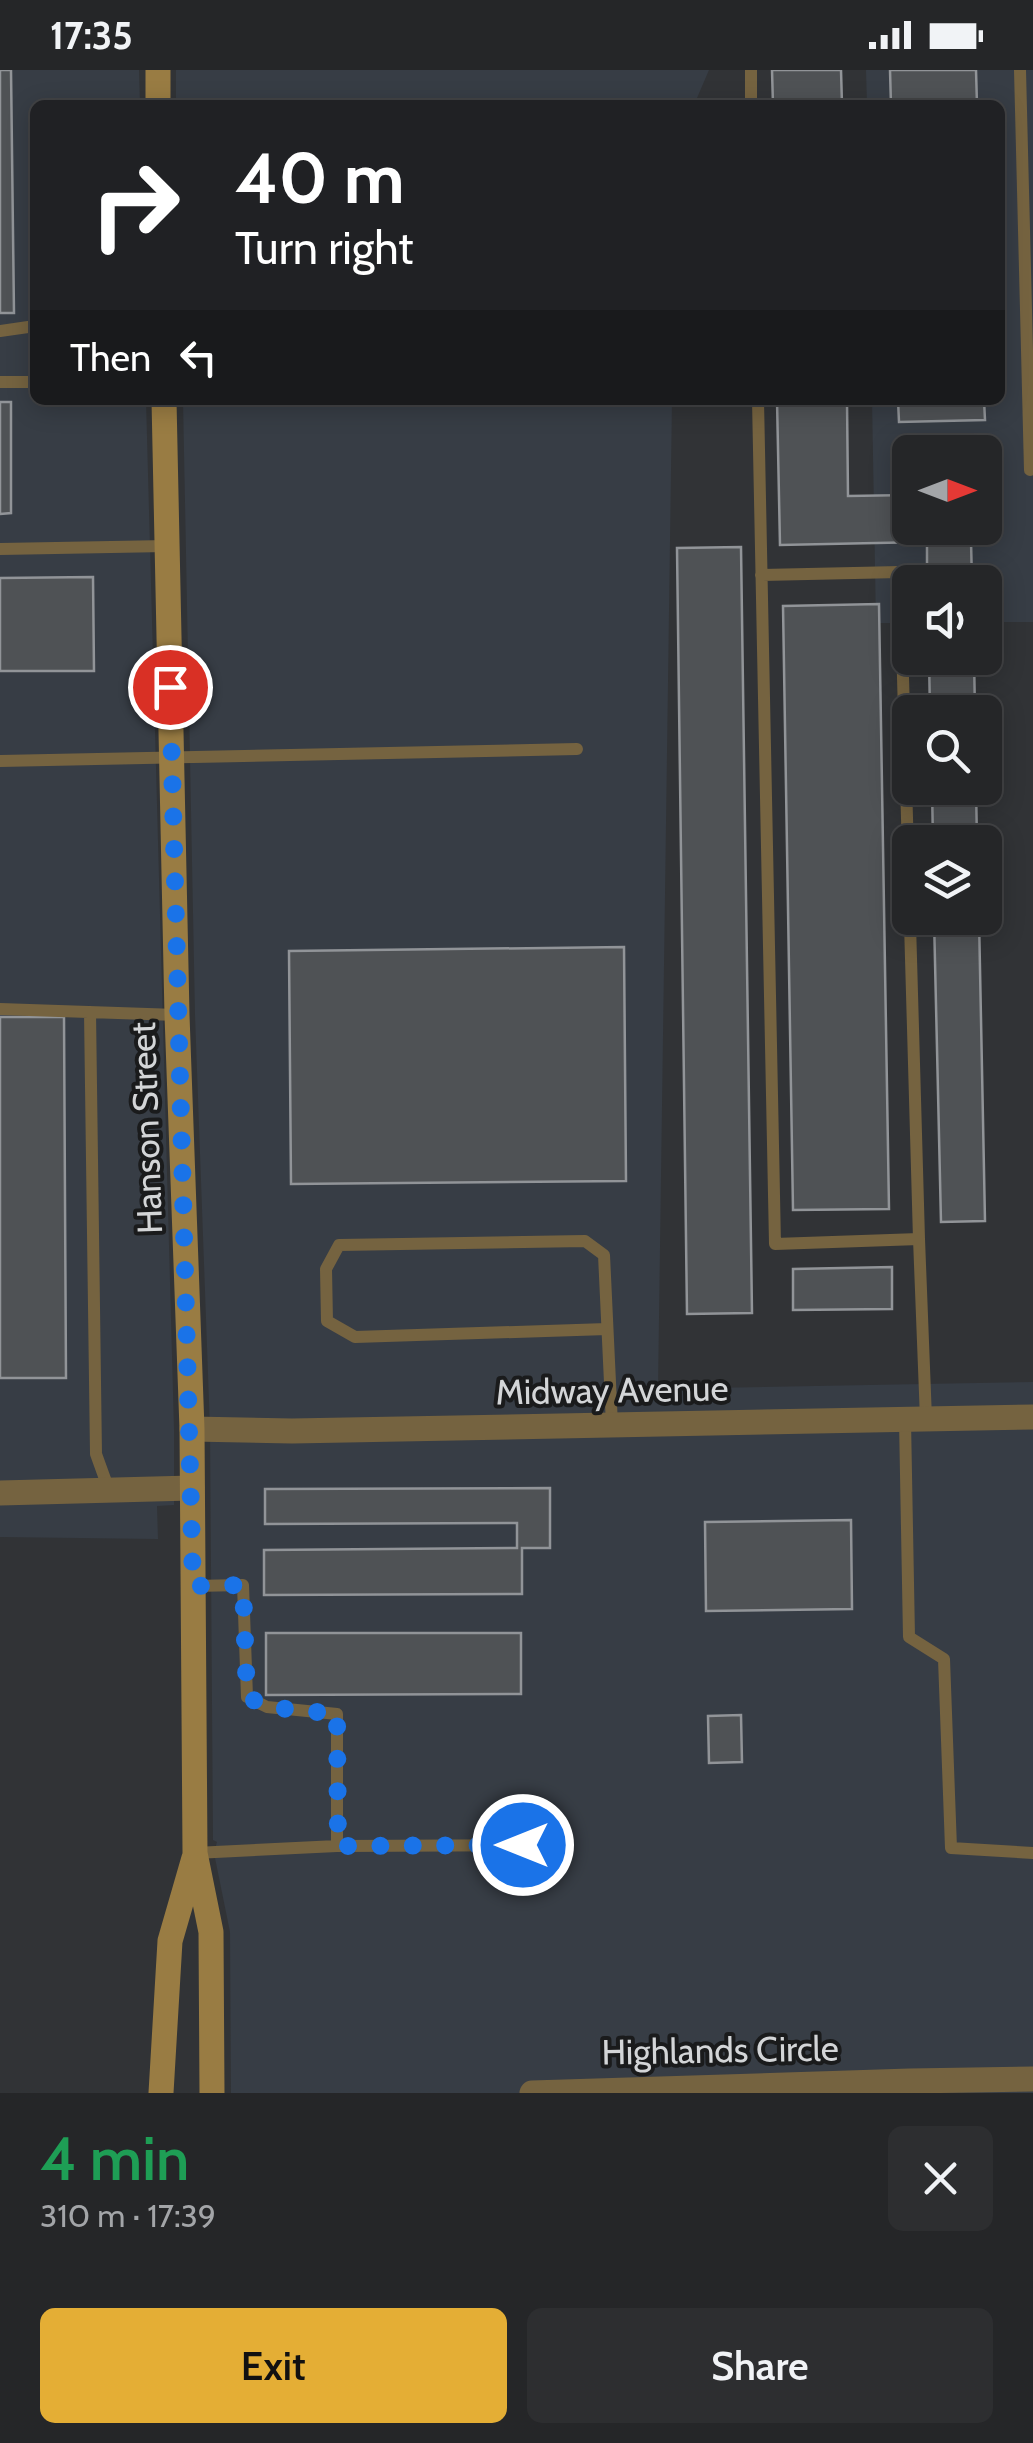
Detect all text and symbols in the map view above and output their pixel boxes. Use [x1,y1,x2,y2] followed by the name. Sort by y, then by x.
[50,12,133,59] text: 17:35
[235,135,404,221] text: 40 m
[70,140,200,270] icon: right
[235,221,414,275] text: Turn right
[171,330,226,385] icon: left
[70,334,151,381] text: Then
[892,435,1002,545] north arrow
[892,435,1002,935] map controls
[892,565,1002,675] button: sound
[128,645,213,730] pin
[143,660,198,715] icon: arrive
[892,695,1002,805] button: search
[892,825,1002,935] button: layers
[121,1021,171,1235] street label: Hanson Street
[495,1366,729,1414] street label: Midway Avenue
[471,1793,575,1897] position arrow
[601,2026,839,2074] street label: Highlands Circle
[40,2122,189,2195] text: 4 min
[888,2126,993,2231] button: close
[40,2196,216,2235] text: 310 m · 17:39
[40,2308,507,2423] button: Exit
[527,2308,993,2423] button: Share

